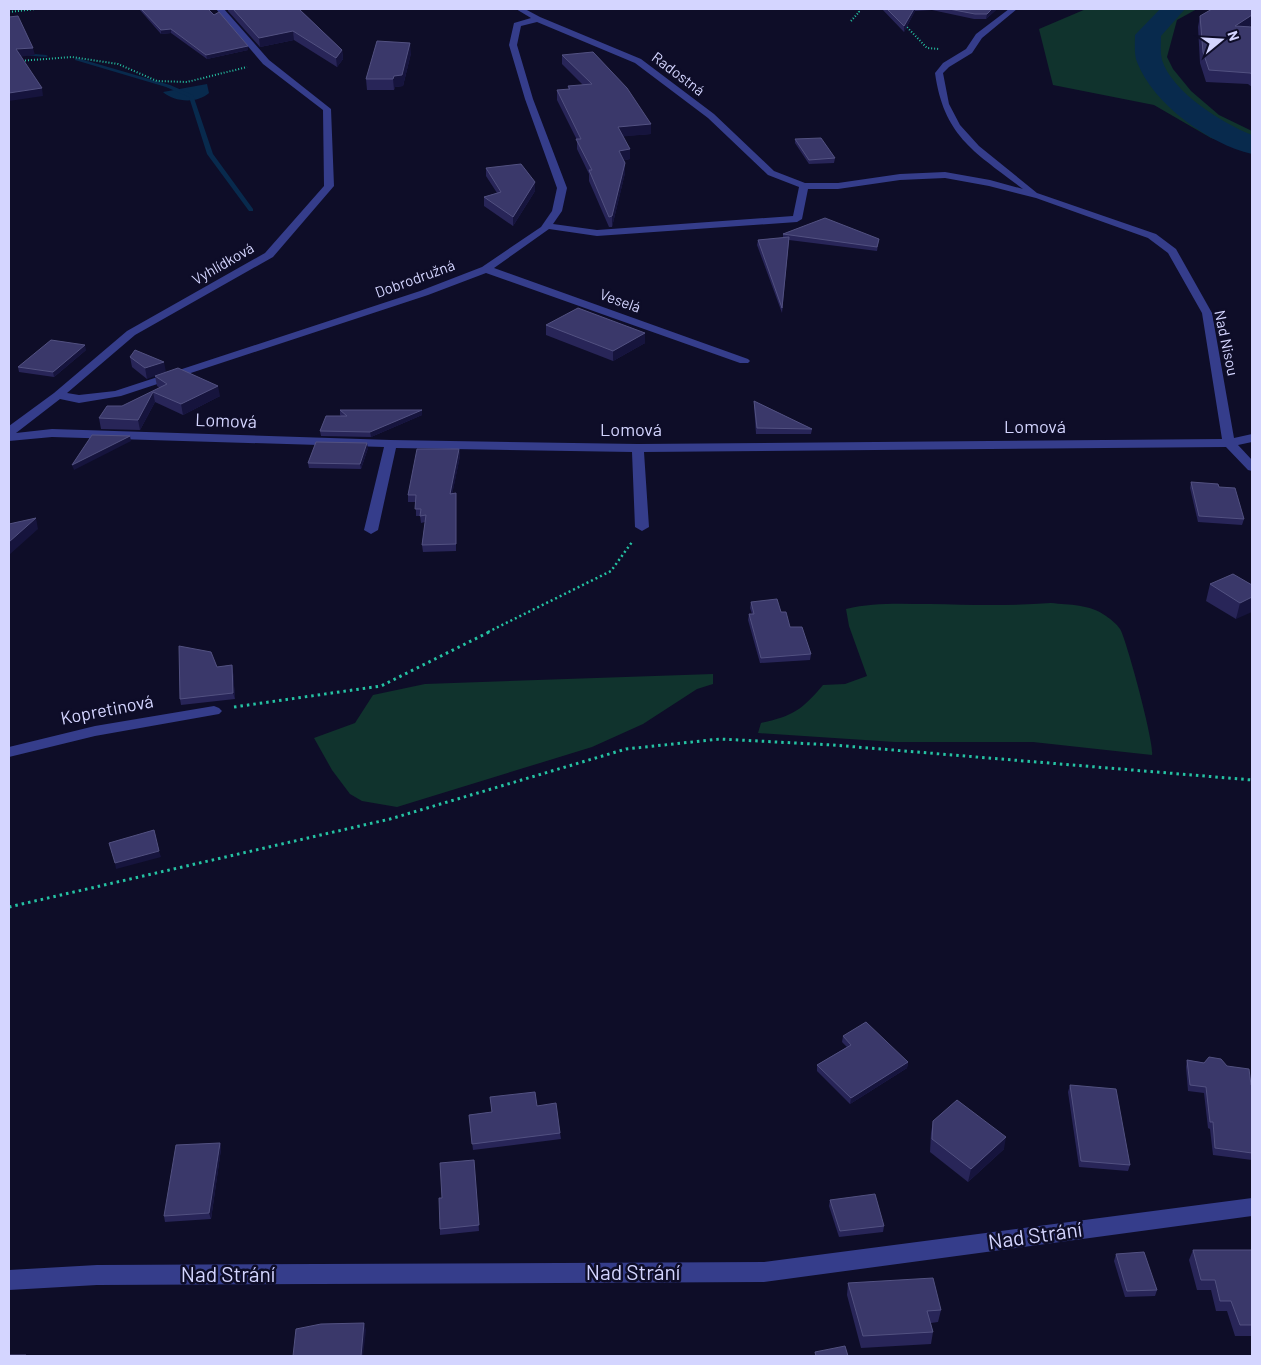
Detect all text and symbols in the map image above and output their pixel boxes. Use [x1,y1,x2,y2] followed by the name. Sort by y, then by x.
[1196,15,1246,65] north arrow
[1224,29,1243,43] text: N
[649,47,709,99] street label: Radostná
[188,238,257,288] street label: Vyhlídková
[372,255,457,301] street label: Dobrodružná
[597,284,643,316] street label: Veselá
[1211,308,1243,377] street label: Nad Nisou
[195,408,257,432] street label: Lomová
[1004,415,1066,437] street label: Lomová
[600,418,662,440] street label: Lomová
[59,689,155,729] street label: Kopretinová
[986,1215,1084,1253] street label: Nad Strání
[586,1259,681,1284] street label: Nad Strání
[181,1261,276,1286] street label: Nad Strání

